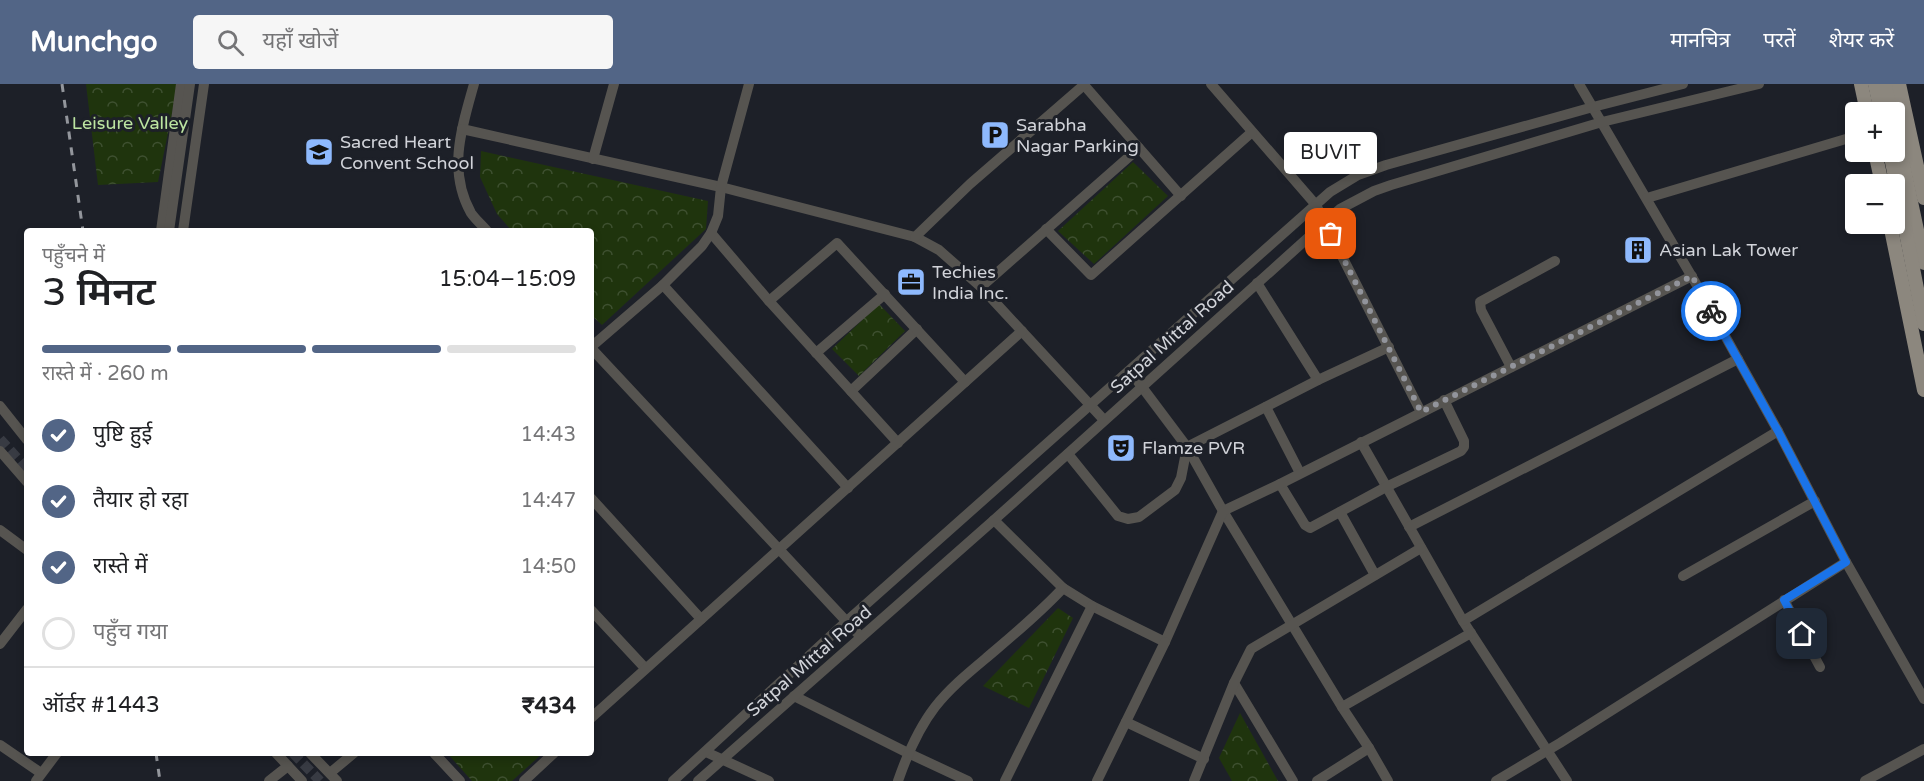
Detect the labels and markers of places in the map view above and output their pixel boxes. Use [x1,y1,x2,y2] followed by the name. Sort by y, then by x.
[1016,114,1139,157] place label: Sarabha Nagar Parking
[979,119,1011,151] parking icon: Sarabha Nagar Parking
[340,131,474,174] place label: Sacred Heart Convent School
[1284,132,1378,174] callout: BUVIT
[303,136,335,168] school or university icon: Sacred Heart Convent School
[1305,208,1356,259] pin
[1622,234,1654,266] building icon: Asian Lak Tower
[1659,239,1798,261] place label: Asian Lak Tower
[932,261,1009,304] place label: Techies India Inc.
[895,266,927,298] office icon: Techies India Inc.
[1105,432,1137,464] theatre icon: Flamze PVR
[1142,437,1245,459] place label: Flamze PVR
[1776,608,1827,659] pin

